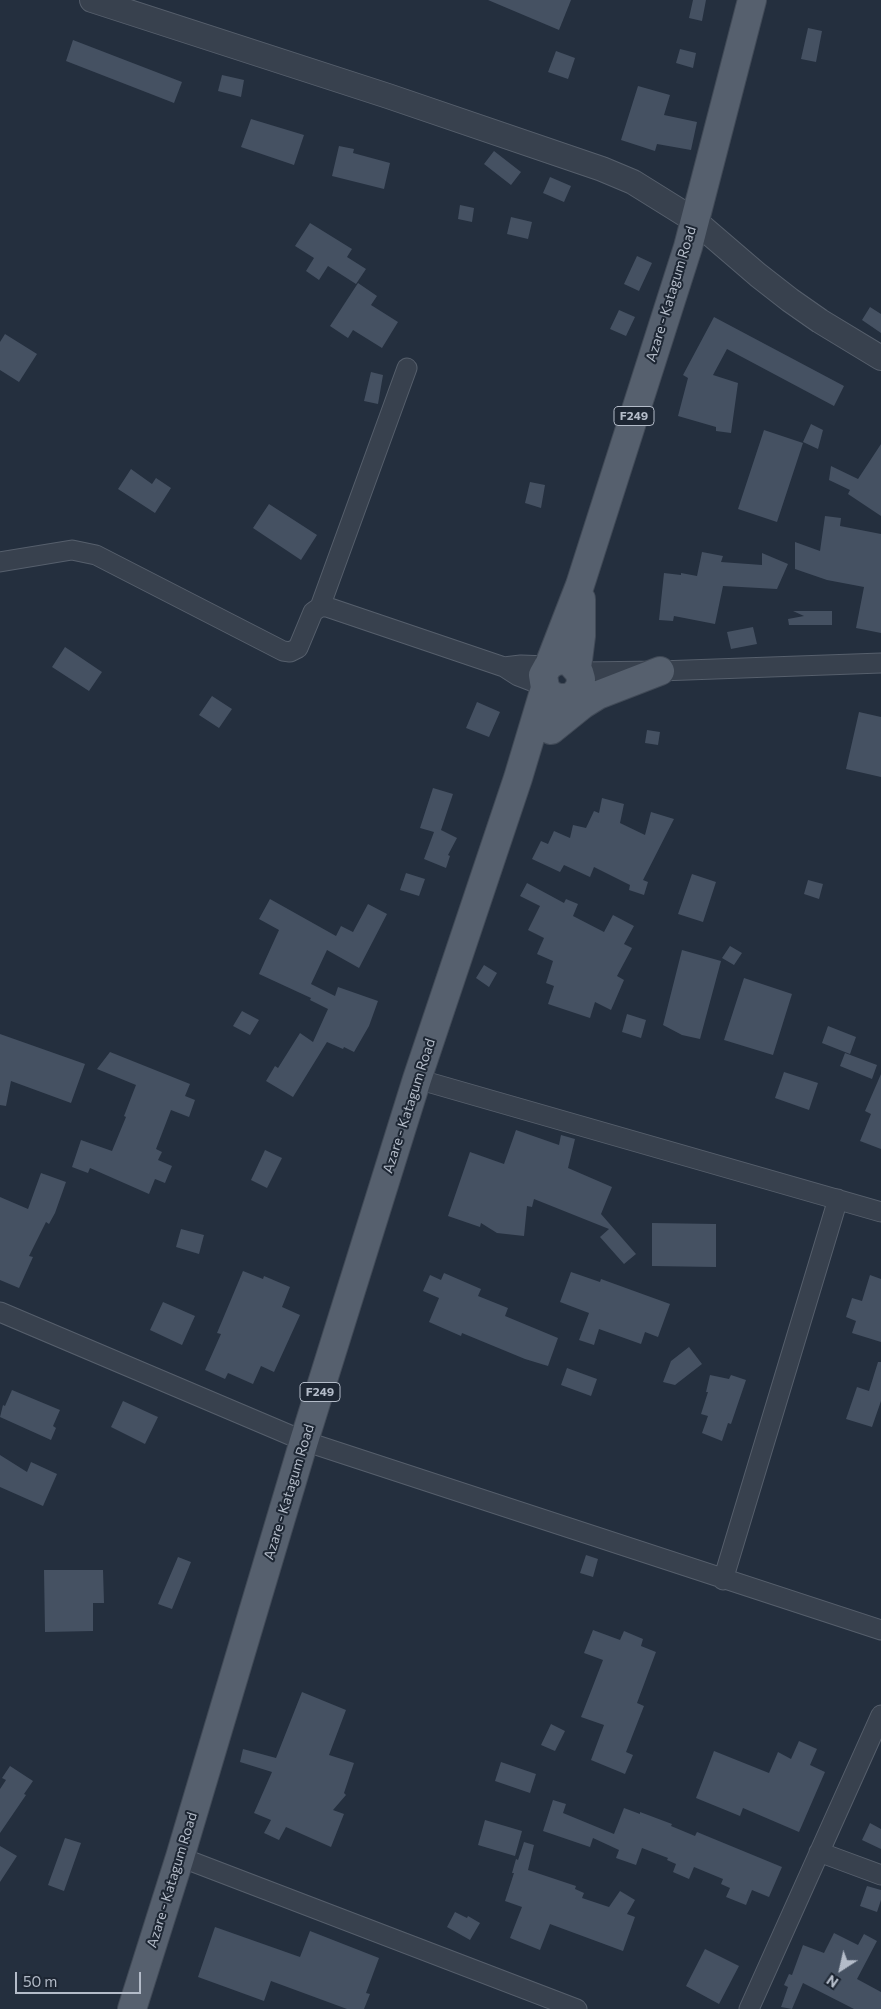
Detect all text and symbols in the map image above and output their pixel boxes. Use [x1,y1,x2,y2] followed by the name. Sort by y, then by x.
[642,224,700,364] street label: Azare - Katagum Road
[614,406,654,426] road number: F249
[379,1036,439,1176] street label: Azare - Katagum Road
[300,1382,340,1401] road number: F249
[260,1422,318,1562] street label: Azare - Katagum Road
[143,1810,201,1950] street label: Azare - Katagum Road
[816,1944,866,1994] north arrow
[18,1962,144,1994] scale bar
[23,1972,57,1990] text: 50 m
[823,1972,841,1992] text: N

